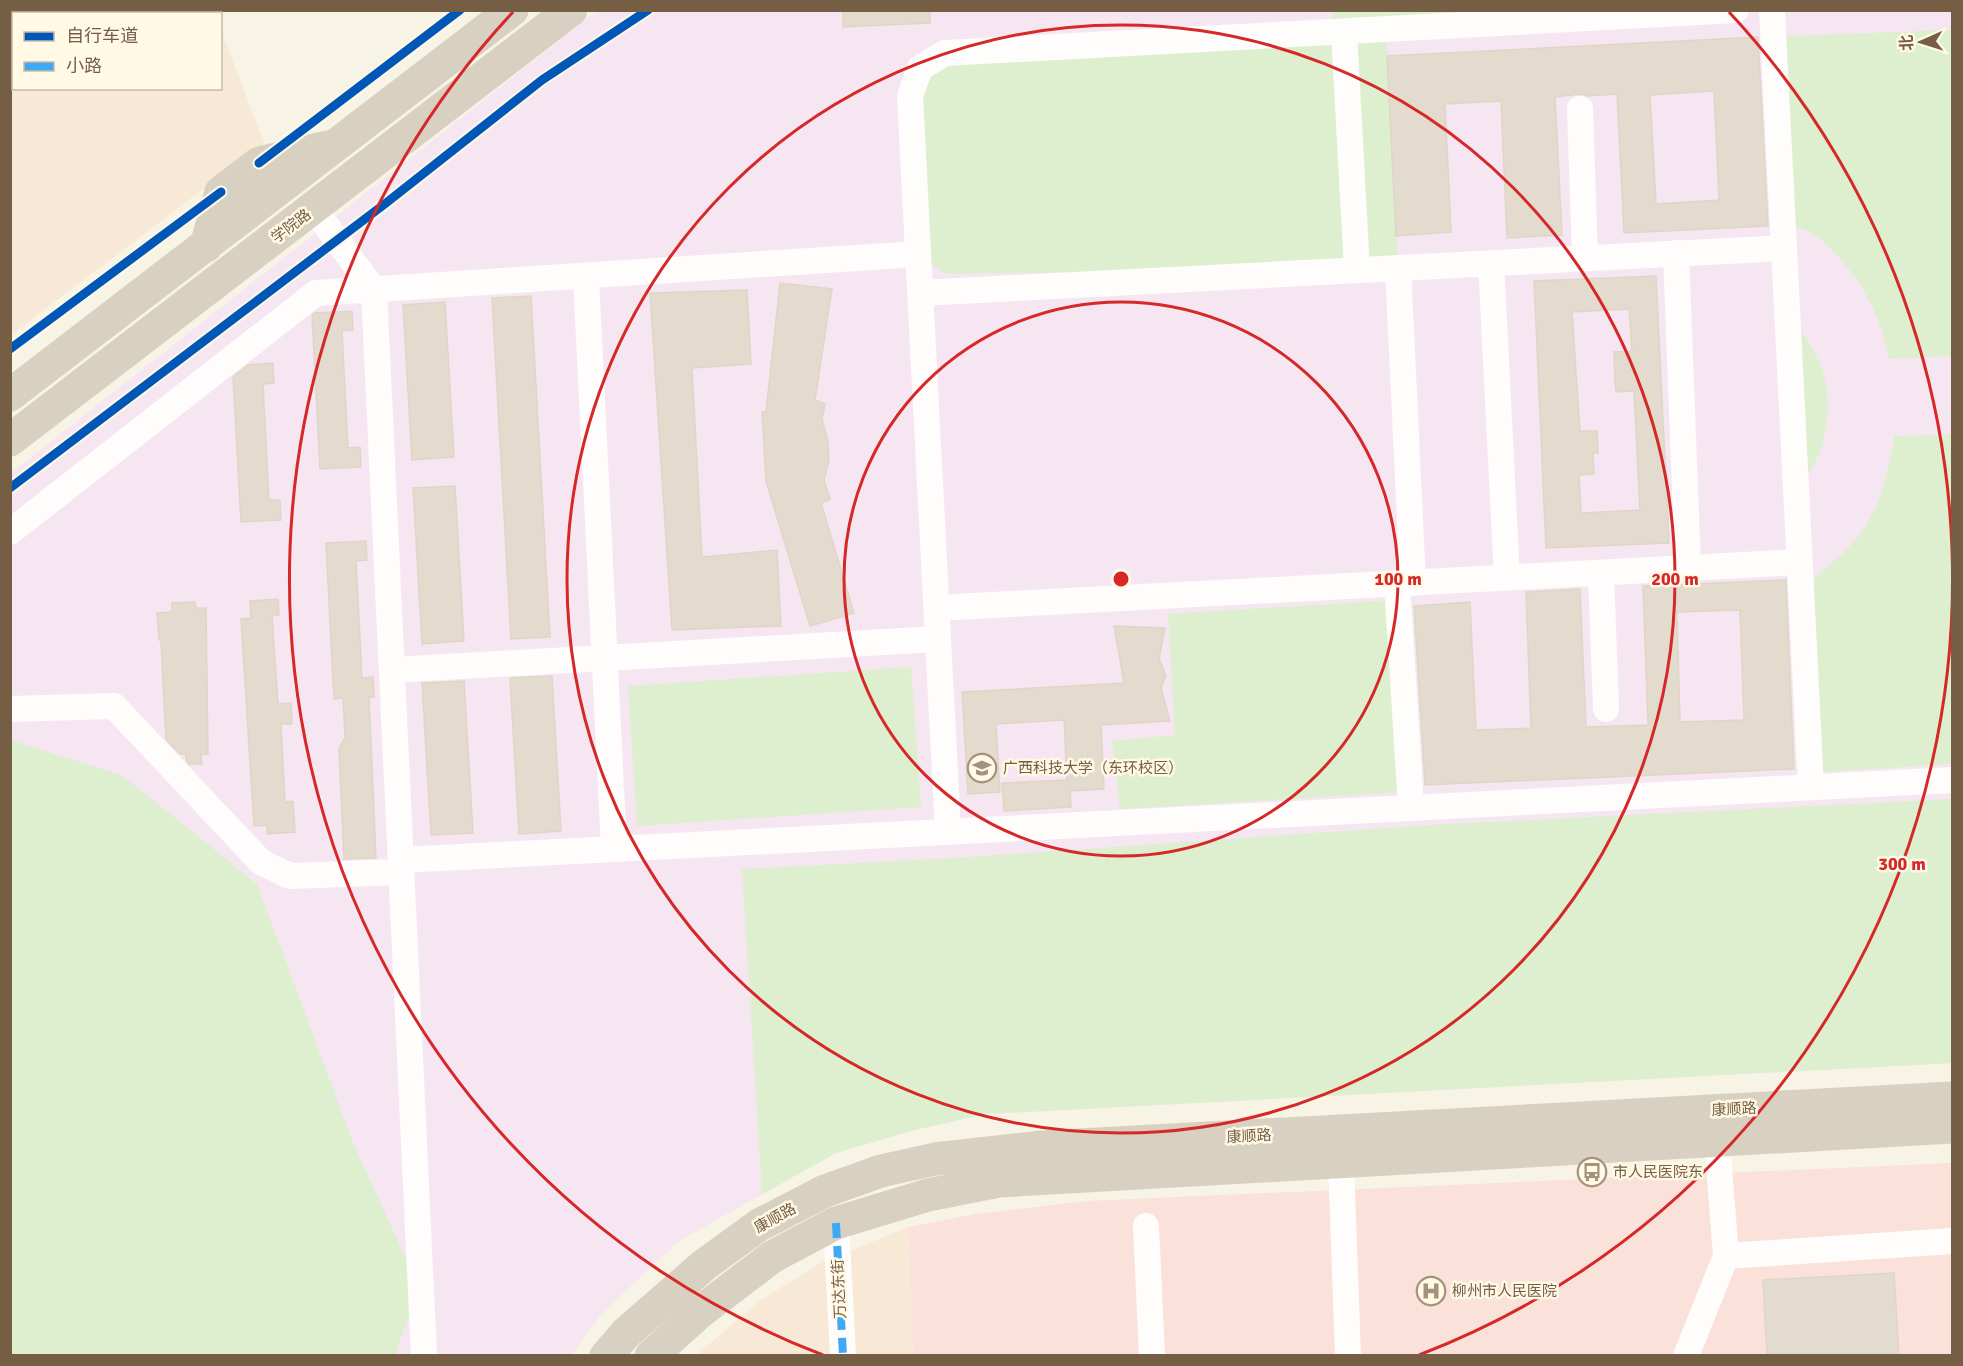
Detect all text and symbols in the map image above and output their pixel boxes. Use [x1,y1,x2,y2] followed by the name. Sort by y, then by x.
[12,12,222,90] legend
[1891,12,1951,72] north arrow
[66,25,138,47] text: 自行车道
[1897,34,1917,51] text: 北
[66,55,102,77] text: 小路
[268,205,314,247] street label: 学院路
[1374,568,1422,590] text: 100 m
[1651,568,1699,590] text: 200 m
[1111,569,1131,589] centre of rings
[966,752,998,784] school or university icon: 广西科技大学（东环校区）
[1003,759,1183,777] place label: 广西科技大学（东环校区）
[1878,853,1926,875] text: 300 m
[1711,1099,1757,1119] street label: 康顺路
[1226,1126,1272,1146] street label: 康顺路
[1576,1156,1608,1188] bus stop icon: 市人民医院东
[1613,1163,1703,1181] place label: 市人民医院东
[751,1199,799,1237] street label: 康顺路
[828,1259,850,1319] street label: 万达东街
[1415,1275,1447,1307] hospital icon: 柳州市人民医院
[1452,1282,1557,1300] place label: 柳州市人民医院

